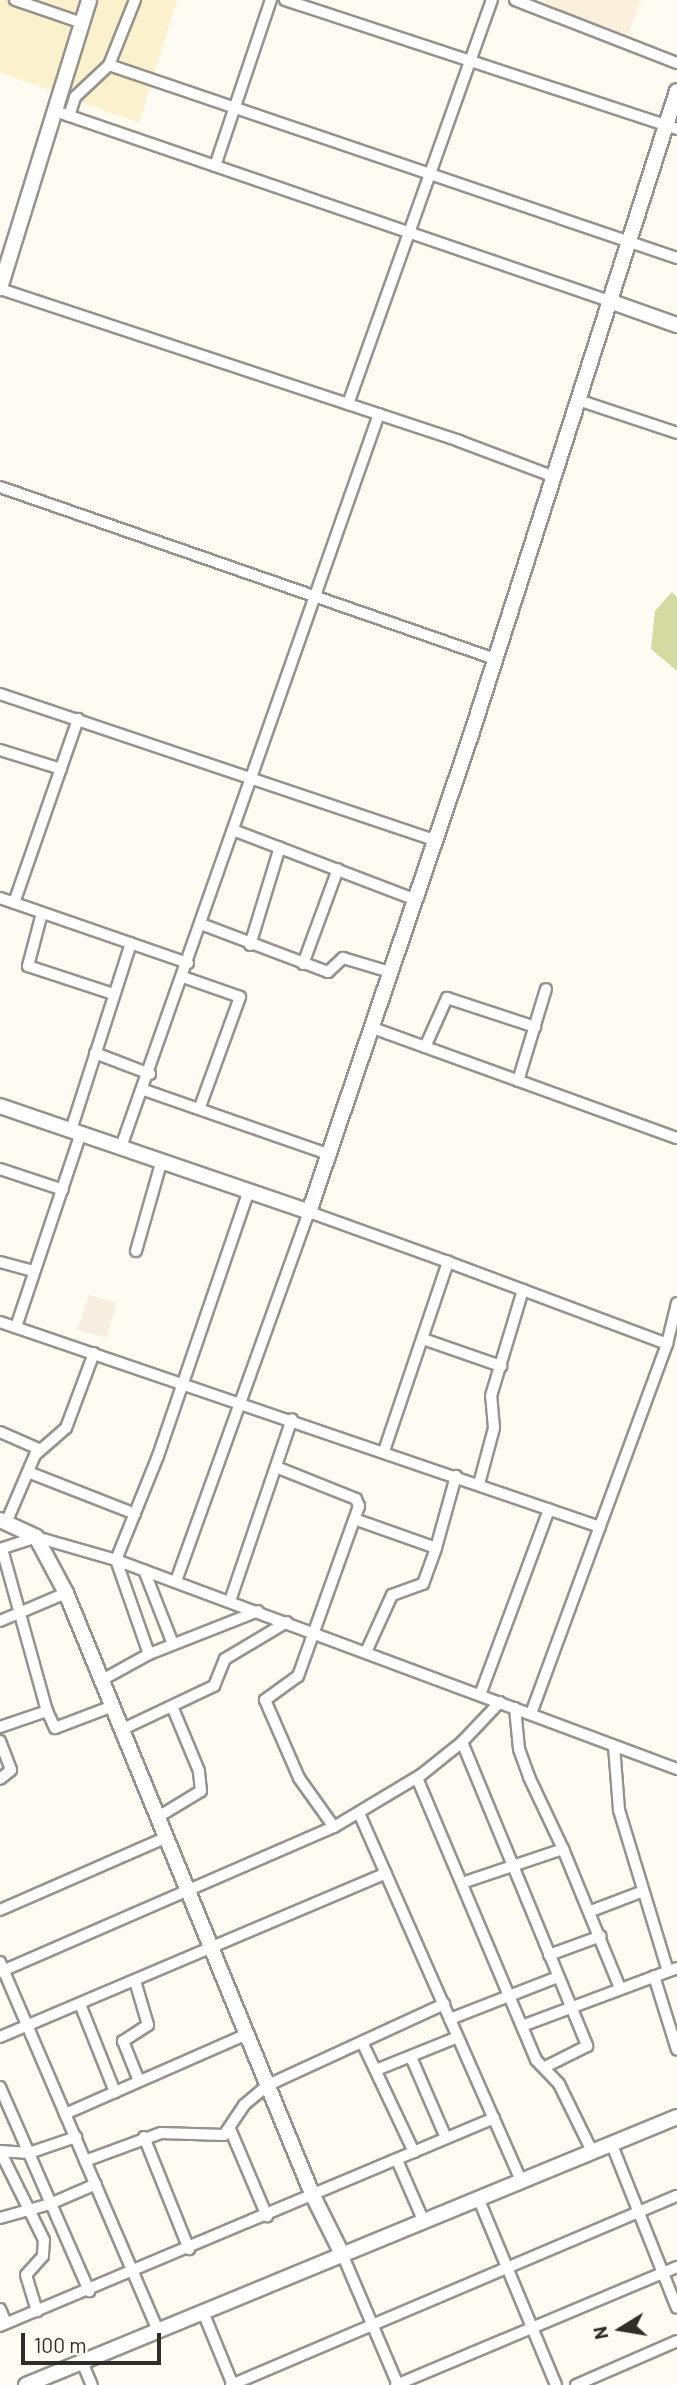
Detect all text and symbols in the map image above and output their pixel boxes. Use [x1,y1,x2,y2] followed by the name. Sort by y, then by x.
[586,2294,656,2364] north arrow
[24,2318,164,2362] scale bar
[587,2325,612,2342] text: N
[34,2332,87,2357] text: 100 m

